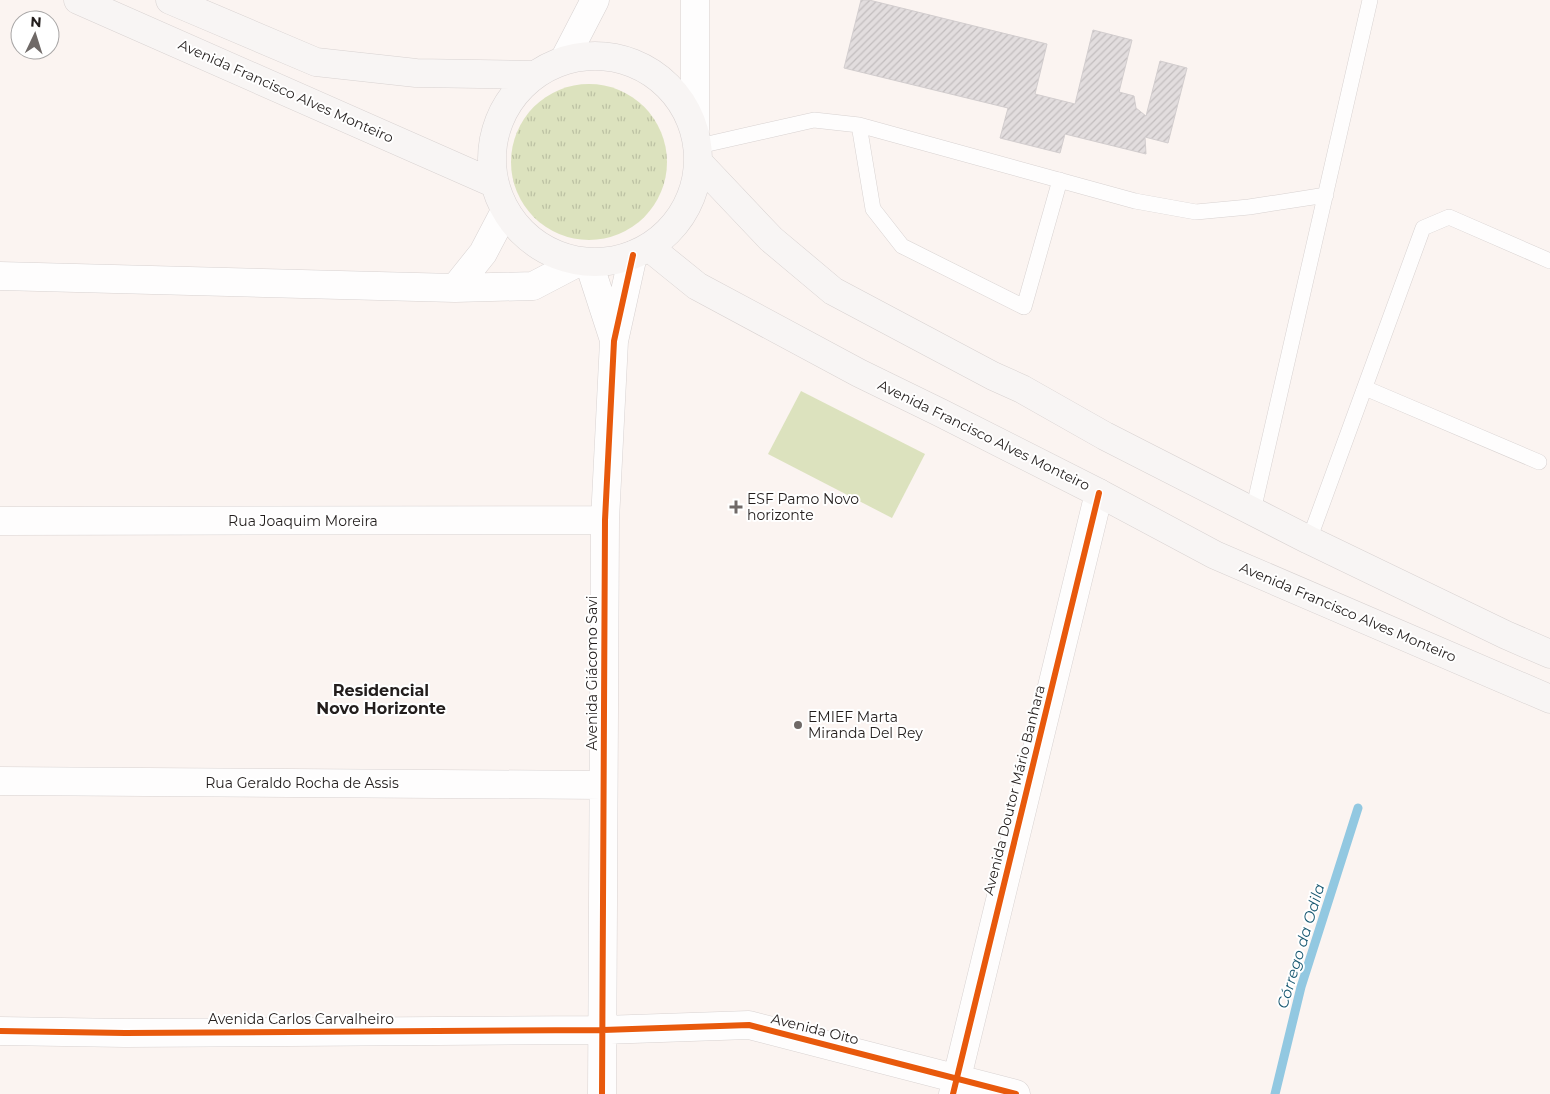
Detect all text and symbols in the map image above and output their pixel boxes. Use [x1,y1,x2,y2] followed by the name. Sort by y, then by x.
[10,10,60,60] north arrow
[30,13,42,31] text: N
[176,35,397,147] street label: Avenida Francisco Alves Monteiro
[875,376,1093,494] street label: Avenida Francisco Alves Monteiro
[747,490,859,524] place label: ESF Pamo Novo horizonte
[729,500,743,514] marker: ESF Pamo Novo horizonte
[228,512,378,530] street label: Rua Joaquim Moreira
[1237,558,1459,666] street label: Avenida Francisco Alves Monteiro
[583,596,601,750] street label: Avenida Giácomo Savi
[316,681,446,718] district label: Residencial Novo Horizonte
[979,683,1049,897] street label: Avenida Doutor Mário Banhara
[808,708,923,742] place label: EMIEF Marta Miranda Del Rey
[792,719,804,731] marker: EMIEF Marta Miranda Del Rey
[205,774,399,792] street label: Rua Geraldo Rocha de Assis
[1273,881,1329,1011] water label: Córrego da Odila
[769,1009,861,1049] street label: Avenida Oito
[208,1010,394,1028] street label: Avenida Carlos Carvalheiro

